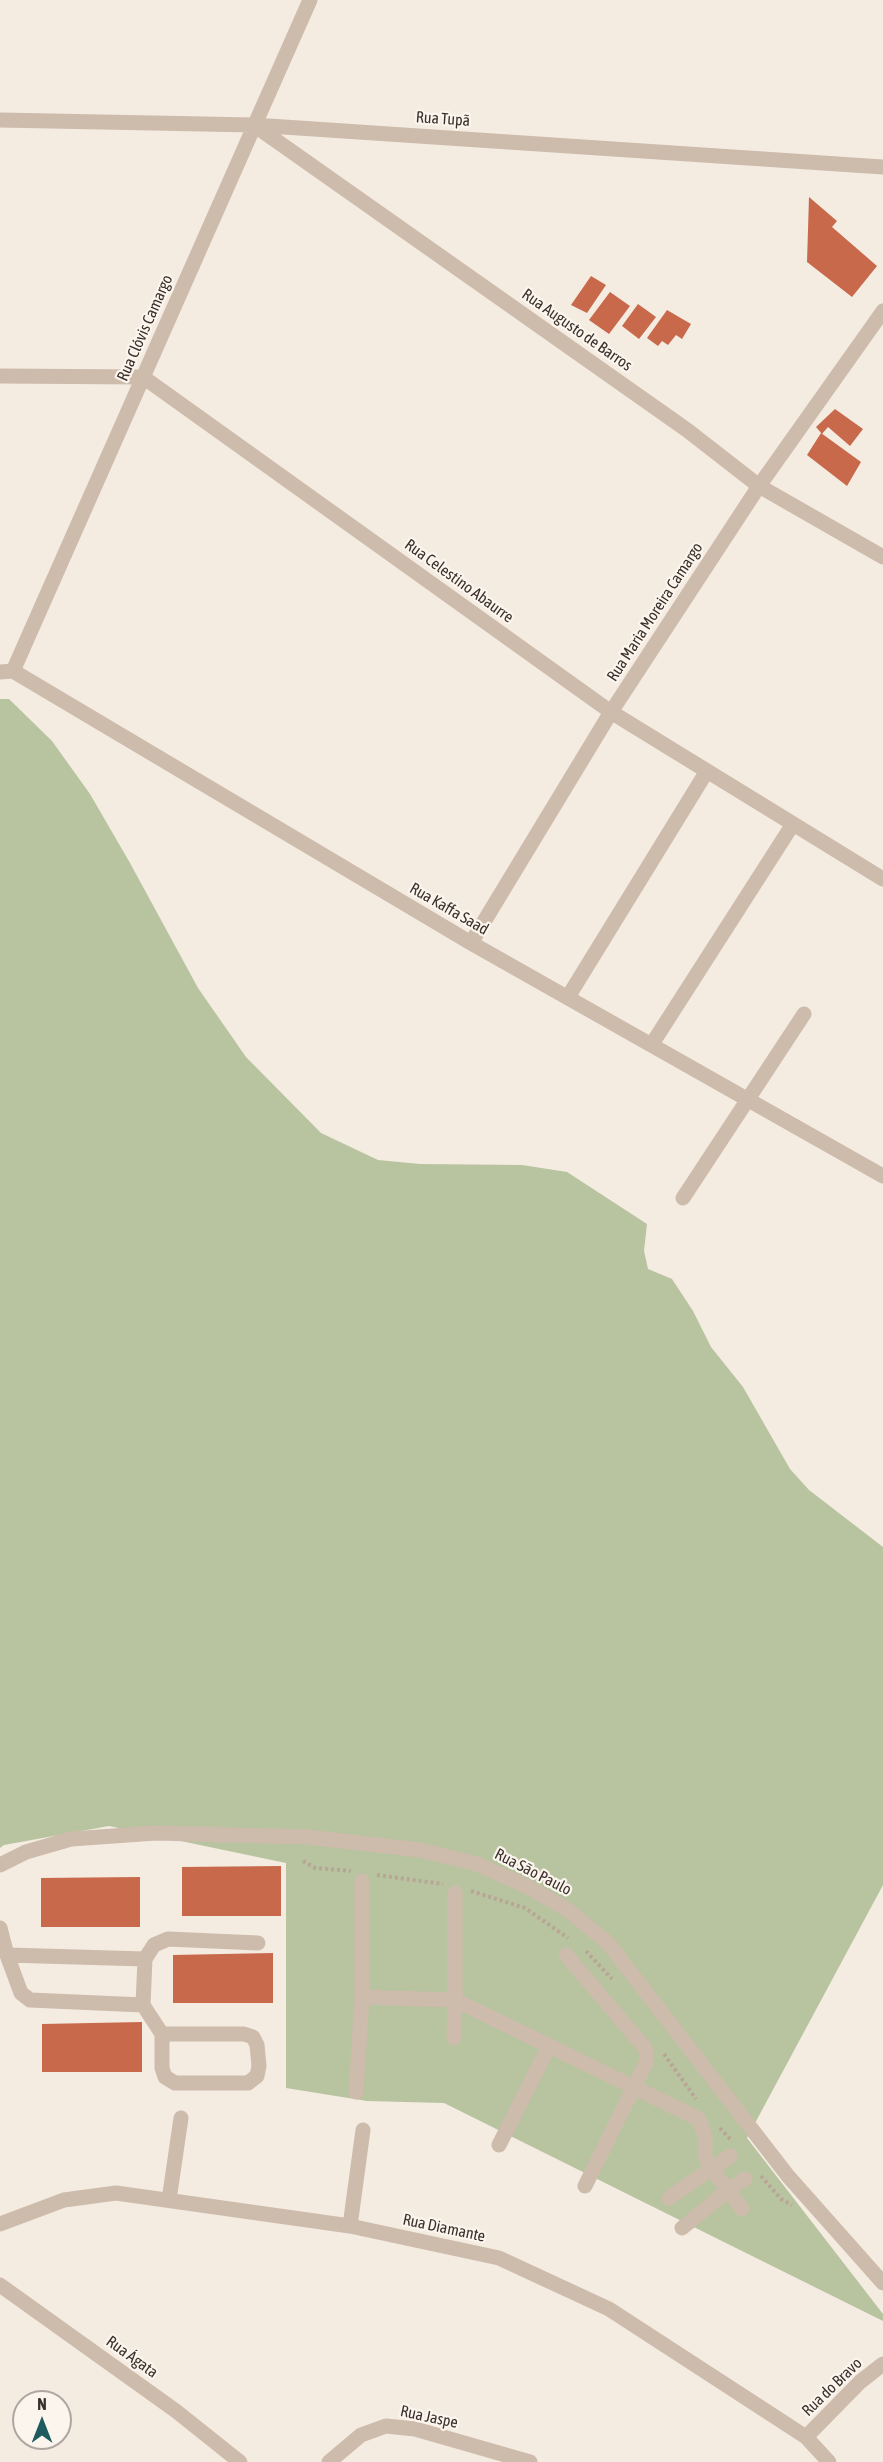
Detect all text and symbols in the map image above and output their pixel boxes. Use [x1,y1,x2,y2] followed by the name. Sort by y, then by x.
[415,108,471,130] street label: Rua Tupã
[113,272,177,384] street label: Rua Clóvis Camargo
[518,285,636,375] street label: Rua Augusto de Barros
[401,535,517,627] street label: Rua Celestino Abaurre
[603,539,707,685] street label: Rua Maria Moreira Camargo
[406,879,492,939] street label: Rua Kaffa Saad
[491,1844,575,1900] street label: Rua São Paulo
[401,2210,487,2246] street label: Rua Diamante
[102,2332,162,2382] street label: Rua Ágata
[798,2354,866,2420] street label: Rua do Bravo
[12,2390,72,2450] north arrow
[37,2395,47,2413] text: N
[398,2402,460,2432] street label: Rua Jaspe

